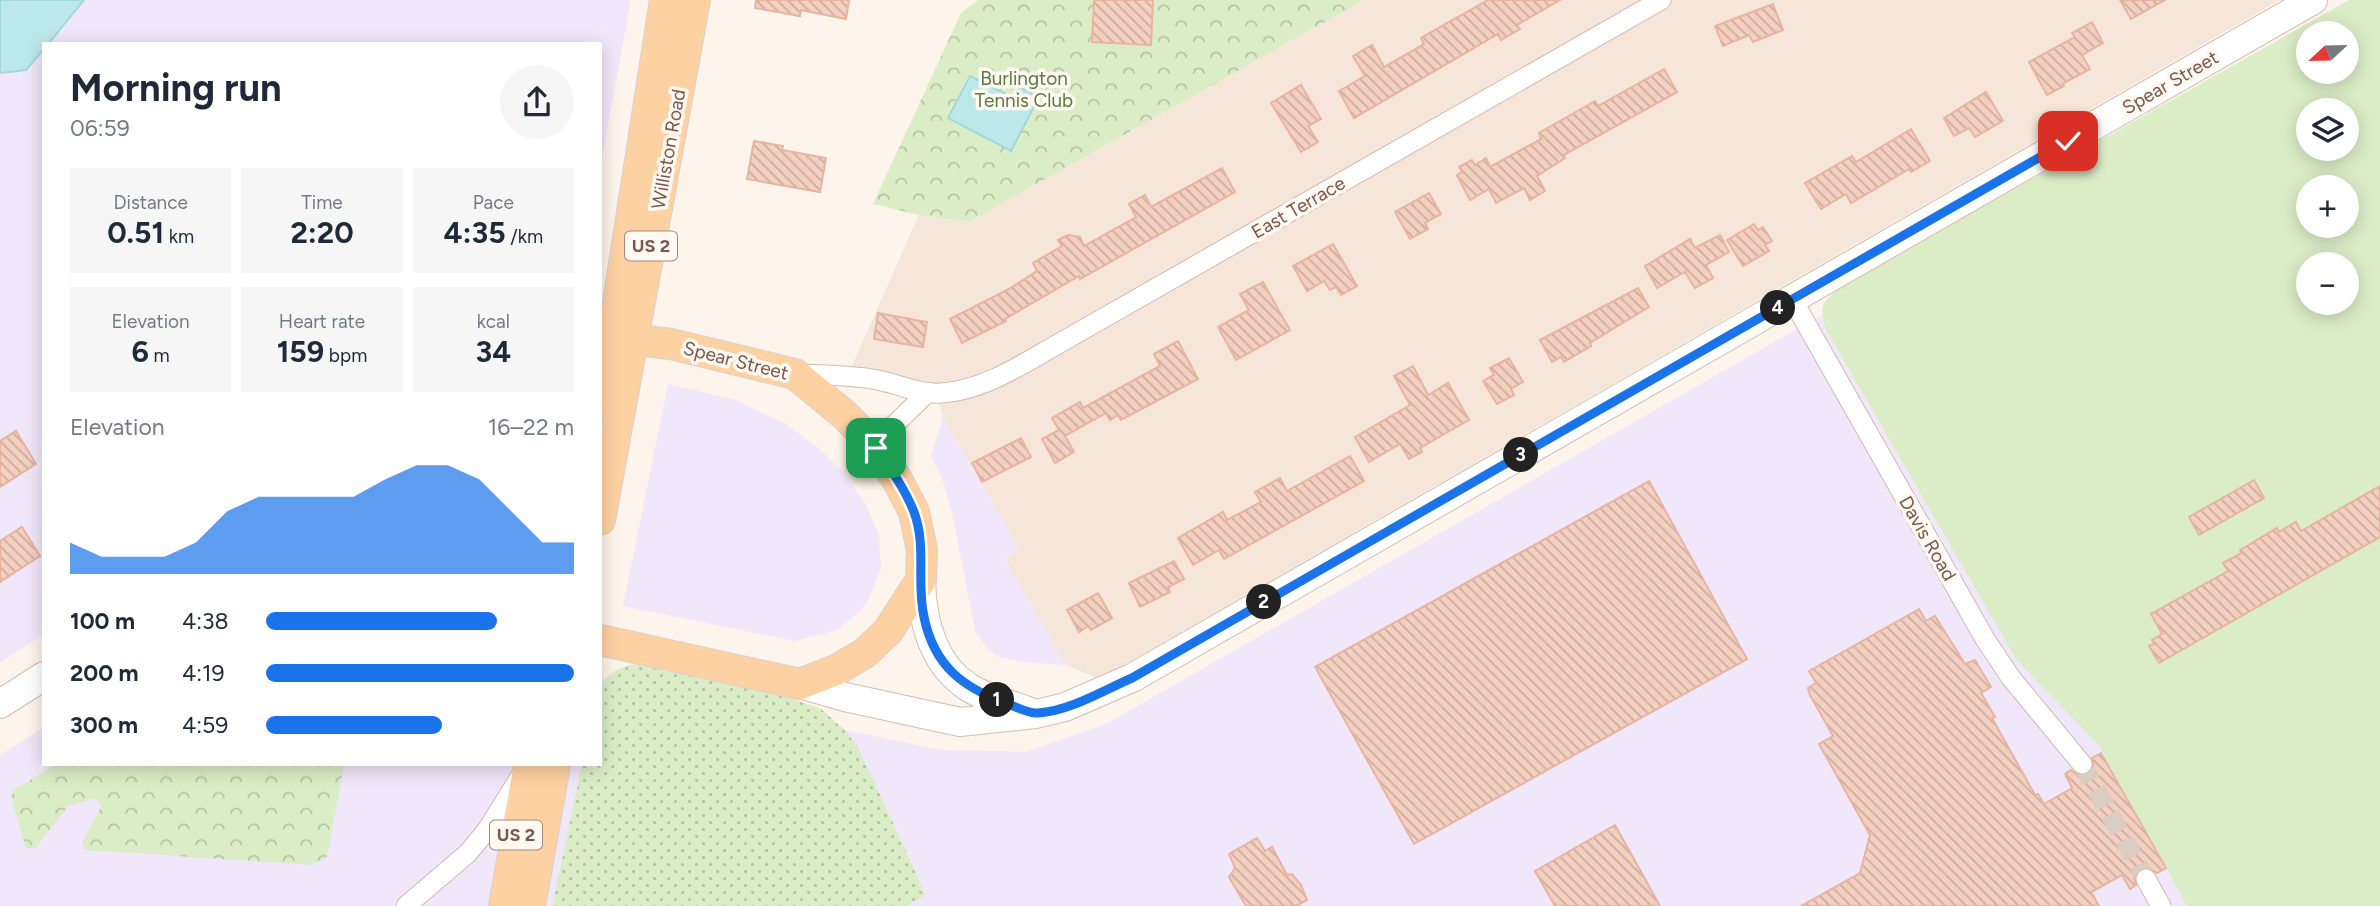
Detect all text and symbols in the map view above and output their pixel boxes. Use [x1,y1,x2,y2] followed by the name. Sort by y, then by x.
[2296,21,2359,84] north arrow
[2296,21,2359,315] map controls
[2118,46,2222,119] street label: Spear Street
[70,65,282,111] text: Morning run
[500,65,574,139] button: share
[975,67,1073,112] park label: Burlington Tennis Club
[647,87,690,211] street label: Williston Road
[2296,98,2359,161] button: layers
[2038,111,2098,171] pin
[70,114,130,142] text: 06:59
[2049,122,2087,160] icon: check
[1247,171,1349,244] street label: East Terrace
[2296,175,2359,238] button: +
[113,191,188,214] text: Distance
[301,191,343,214] text: Time
[473,191,514,214] text: Pace
[107,214,164,251] text: 0.51
[290,214,354,251] text: 2:20
[444,214,506,251] text: 4:35
[164,225,194,248] text: km
[506,225,543,248] text: /km
[625,232,677,260] road number: US 2
[2296,252,2359,315] button: −
[1760,290,1796,326] pin: 4
[1771,296,1784,319] text: 4
[112,310,190,333] text: Elevation
[279,310,365,333] text: Heart rate
[477,310,510,333] text: kcal
[132,333,149,370] text: 6
[277,333,324,370] text: 159
[475,333,511,370] text: 34
[681,336,791,385] street label: Spear Street
[149,344,170,367] text: m
[324,344,367,367] text: bpm
[70,413,165,441] text: Elevation
[488,413,574,441] text: 16–22 m
[846,418,906,478] pin
[857,429,895,467] icon: arrive
[1504,438,1538,472] pin: 3
[1515,443,1526,466] text: 3
[1894,492,1961,585] street label: Davis Road
[1246,584,1282,620] pin: 2
[1258,590,1269,613] text: 2
[70,607,135,635] text: 100 m
[182,607,229,635] text: 4:38
[70,659,139,687] text: 200 m
[182,659,225,687] text: 4:19
[979,682,1014,718] pin: 1
[992,688,1001,711] text: 1
[70,711,138,739] text: 300 m
[182,711,228,739] text: 4:59
[490,820,542,850] road number: US 2

